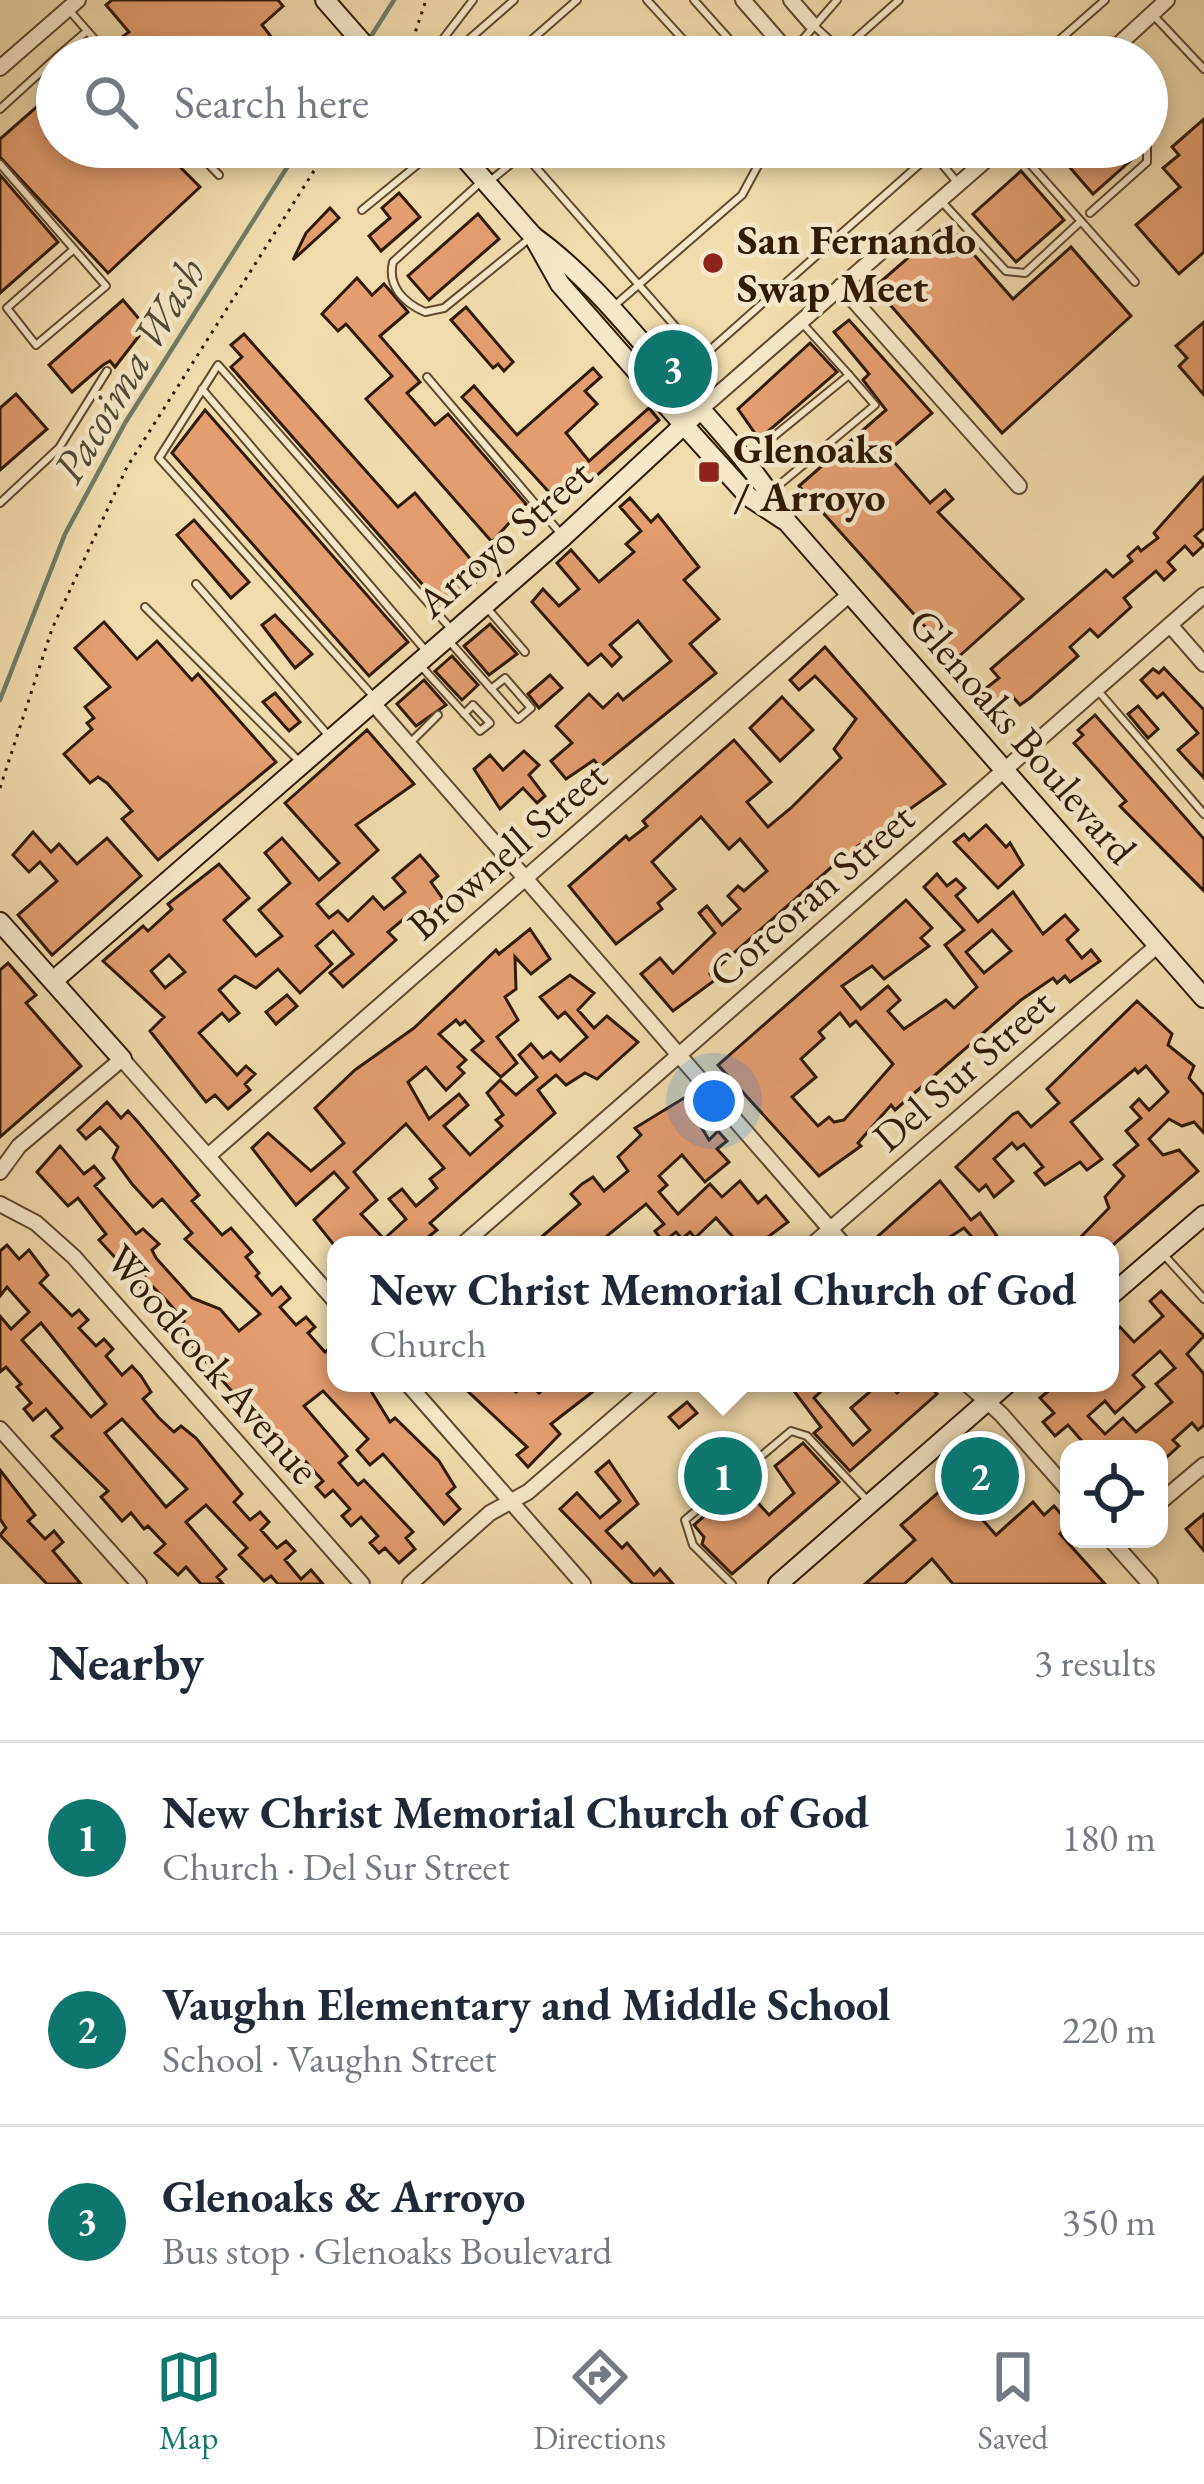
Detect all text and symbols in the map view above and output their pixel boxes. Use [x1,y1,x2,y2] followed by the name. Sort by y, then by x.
[36,36,1168,168] search box
[78,69,144,135] icon: search
[174,73,369,131] text: Search here
[737,212,976,315] place label: San Fernando Swap Meet
[38,247,218,493] water label: Pacoima Wash
[700,250,726,276] marker: San Fernando Swap Meet
[634,324,712,414] pin: 3
[733,421,893,524] place label: Glenoaks / Arroyo
[404,446,603,630] street label: Arroyo Street
[696,459,722,485] marker: Glenoaks / Arroyo
[897,597,1150,876] street label: Glenoaks Boulevard
[396,748,618,952] street label: Brownell Street
[697,790,925,1000] street label: Corcoran Street
[861,976,1065,1164] street label: Del Sur Street
[684,1071,744,1131] your location
[94,1233,332,1495] street label: Woodcock Avenue
[327,1236,1119,1392] popup
[369,1260,1077,1318] text: New Christ Memorial Church of God
[369,1318,487,1369] text: Church
[684,1431,762,1521] pin: 1
[941,1431,1019,1521] pin: 2
[1060,1440,1168,1548] map controls
[1060,1440,1168,1548] button: locate
[48,1629,204,1695] text: Nearby
[1034,1637,1156,1688] text: 3 results
[162,1783,869,1841] text: New Christ Memorial Church of God
[77,1812,97,1863] text: 1
[1062,1812,1156,1863] text: 180 m
[162,1841,510,1892] text: Church · Del Sur Street
[162,1975,891,2033] text: Vaughn Elementary and Middle School
[77,2004,97,2055] text: 2
[1062,2004,1156,2055] text: 220 m
[162,2033,496,2084] text: School · Vaughn Street
[162,2167,525,2225] text: Glenoaks & Arroyo
[77,2196,97,2247] text: 3
[1062,2196,1156,2247] text: 350 m
[162,2225,612,2276] text: Bus stop · Glenoaks Boulevard
[156,2344,222,2459] tab: Map
[533,2344,666,2459] tab: Directions
[978,2344,1048,2459] tab: Saved

